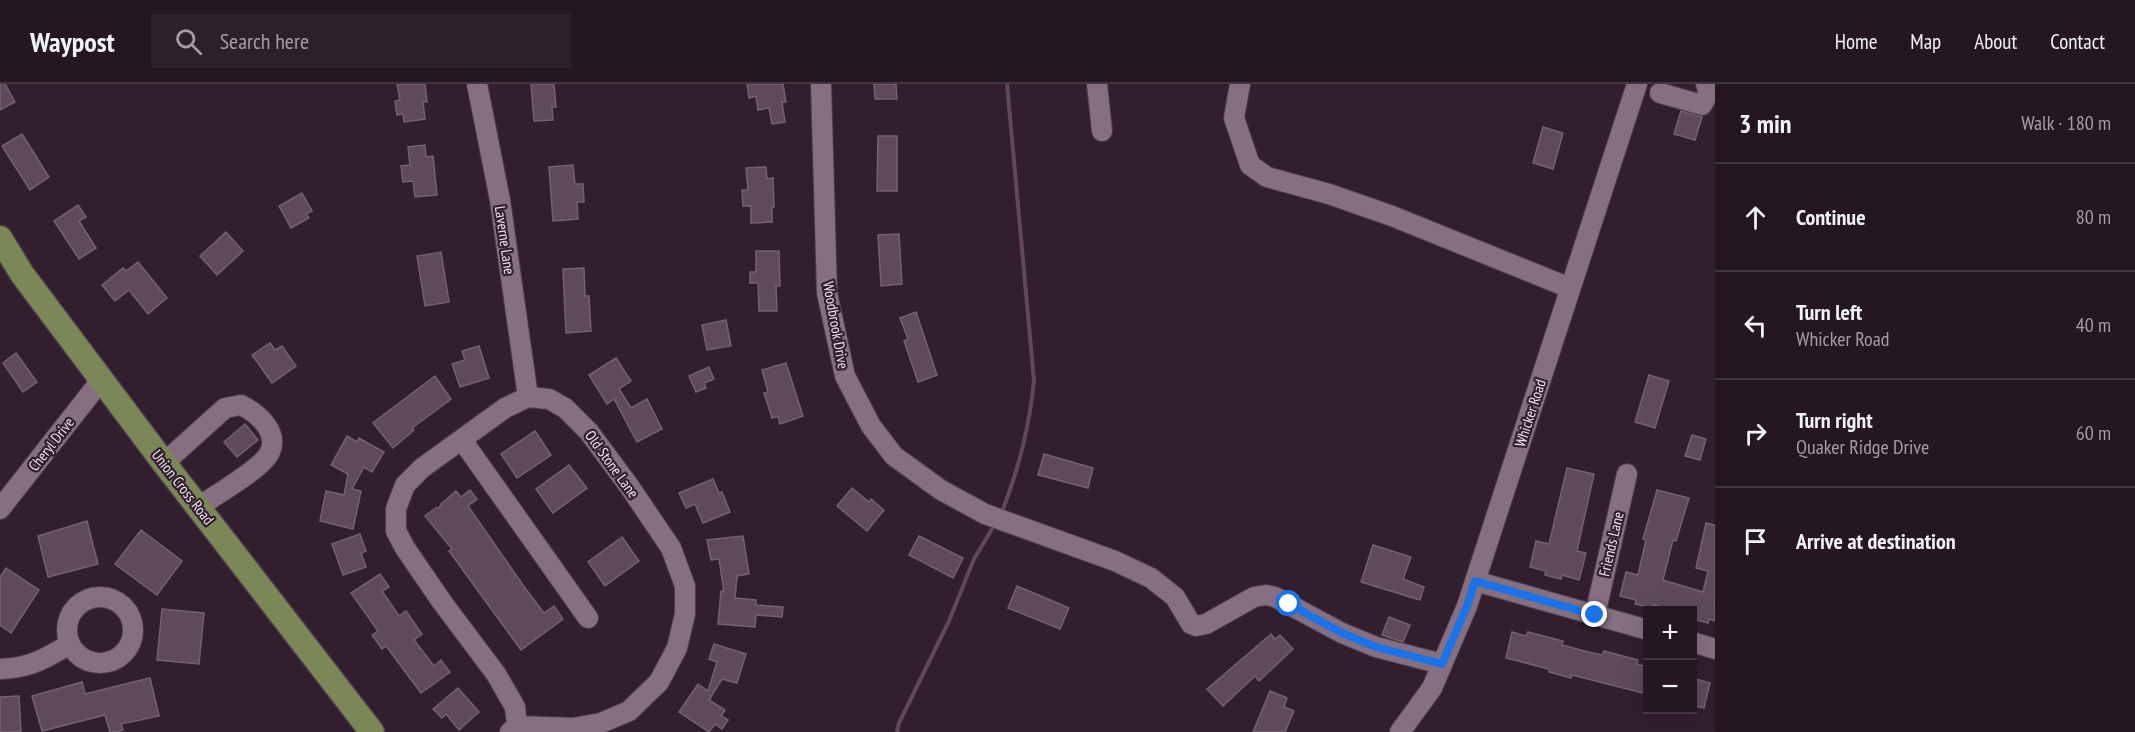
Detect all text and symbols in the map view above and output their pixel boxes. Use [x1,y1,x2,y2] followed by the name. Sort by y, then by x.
[151,14,571,68] search box
[30,23,115,60] text: Waypost
[172,25,205,58] icon: search
[220,27,309,55] text: Search here
[1835,28,1877,55] text: Home
[1910,28,1941,55] text: Map
[1974,28,2017,55] text: About
[2050,28,2105,55] text: Contact
[1739,107,1792,140] text: 3 min
[2021,110,2111,136] text: Walk · 180 m
[1739,201,1772,234] icon: ahead
[1796,203,1866,231] text: Continue
[2076,204,2111,230] text: 80 m
[491,205,519,275] street label: Laverne Lane
[819,280,853,370] street label: Woodbrook Drive
[1796,298,1862,326] text: Turn left
[1739,309,1772,342] icon: left
[2076,312,2111,338] text: 40 m
[1796,326,1889,352] text: Whicker Road
[1510,377,1550,449] street label: Whicker Road
[1796,406,1873,434] text: Turn right
[24,413,78,475] street label: Cheryl Drive
[1739,417,1772,450] icon: right
[2076,420,2111,446] text: 60 m
[581,426,643,502] street label: Old Stone Lane
[1796,434,1929,460] text: Quaker Ridge Drive
[148,446,218,528] street label: Union Cross Road
[1594,510,1628,578] street label: Friends Lane
[1739,525,1772,558] icon: arrive
[1796,527,1956,555] text: Arrive at destination
[1275,590,1301,616] route start
[1581,601,1607,627] route end
[1643,606,1697,714] map controls
[1643,606,1697,660] button: +
[1643,660,1697,714] button: −

